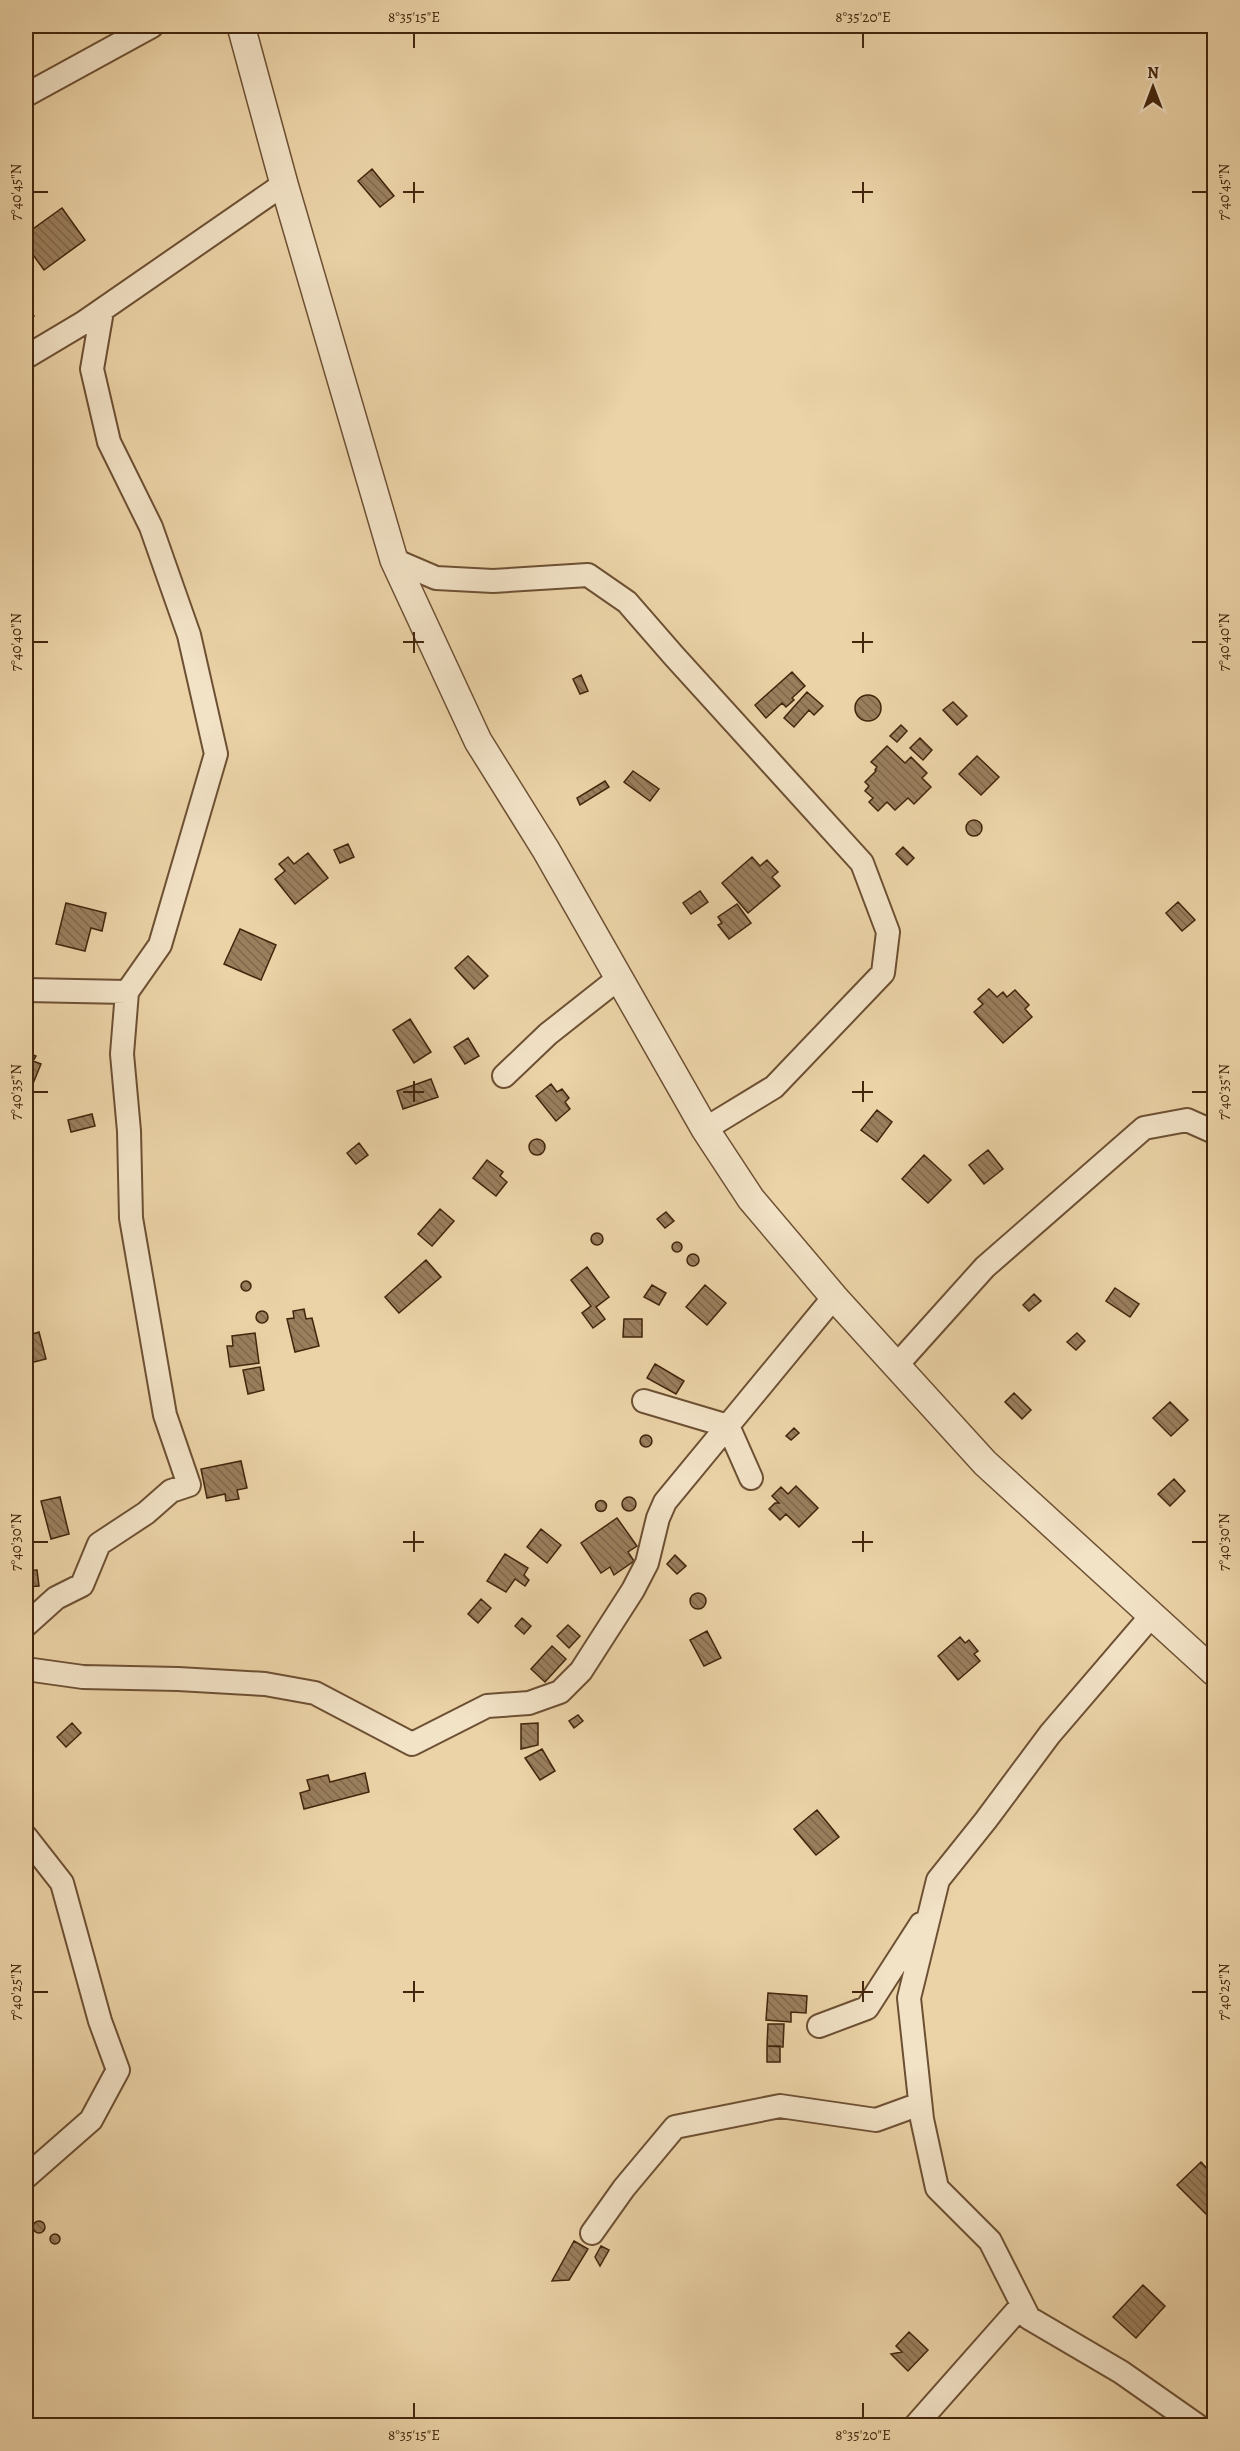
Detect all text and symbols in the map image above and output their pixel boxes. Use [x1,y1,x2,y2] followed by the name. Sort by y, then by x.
[388,7,440,27] text: 8°35'15"E
[835,7,891,27] text: 8°35'20"E
[1123,57,1183,117] north arrow
[1147,62,1159,84] text: N
[6,163,26,220] text: 7°40'45"N
[1214,163,1234,220] text: 7°40'45"N
[6,613,26,671] text: 7°40'40"N
[1214,613,1234,671] text: 7°40'40"N
[6,1064,26,1120] text: 7°40'35"N
[1214,1064,1234,1120] text: 7°40'35"N
[6,1513,26,1571] text: 7°40'30"N
[1214,1513,1234,1571] text: 7°40'30"N
[6,1963,26,2021] text: 7°40'25"N
[1214,1963,1234,2021] text: 7°40'25"N
[388,2425,440,2445] text: 8°35'15"E
[835,2425,891,2445] text: 8°35'20"E

